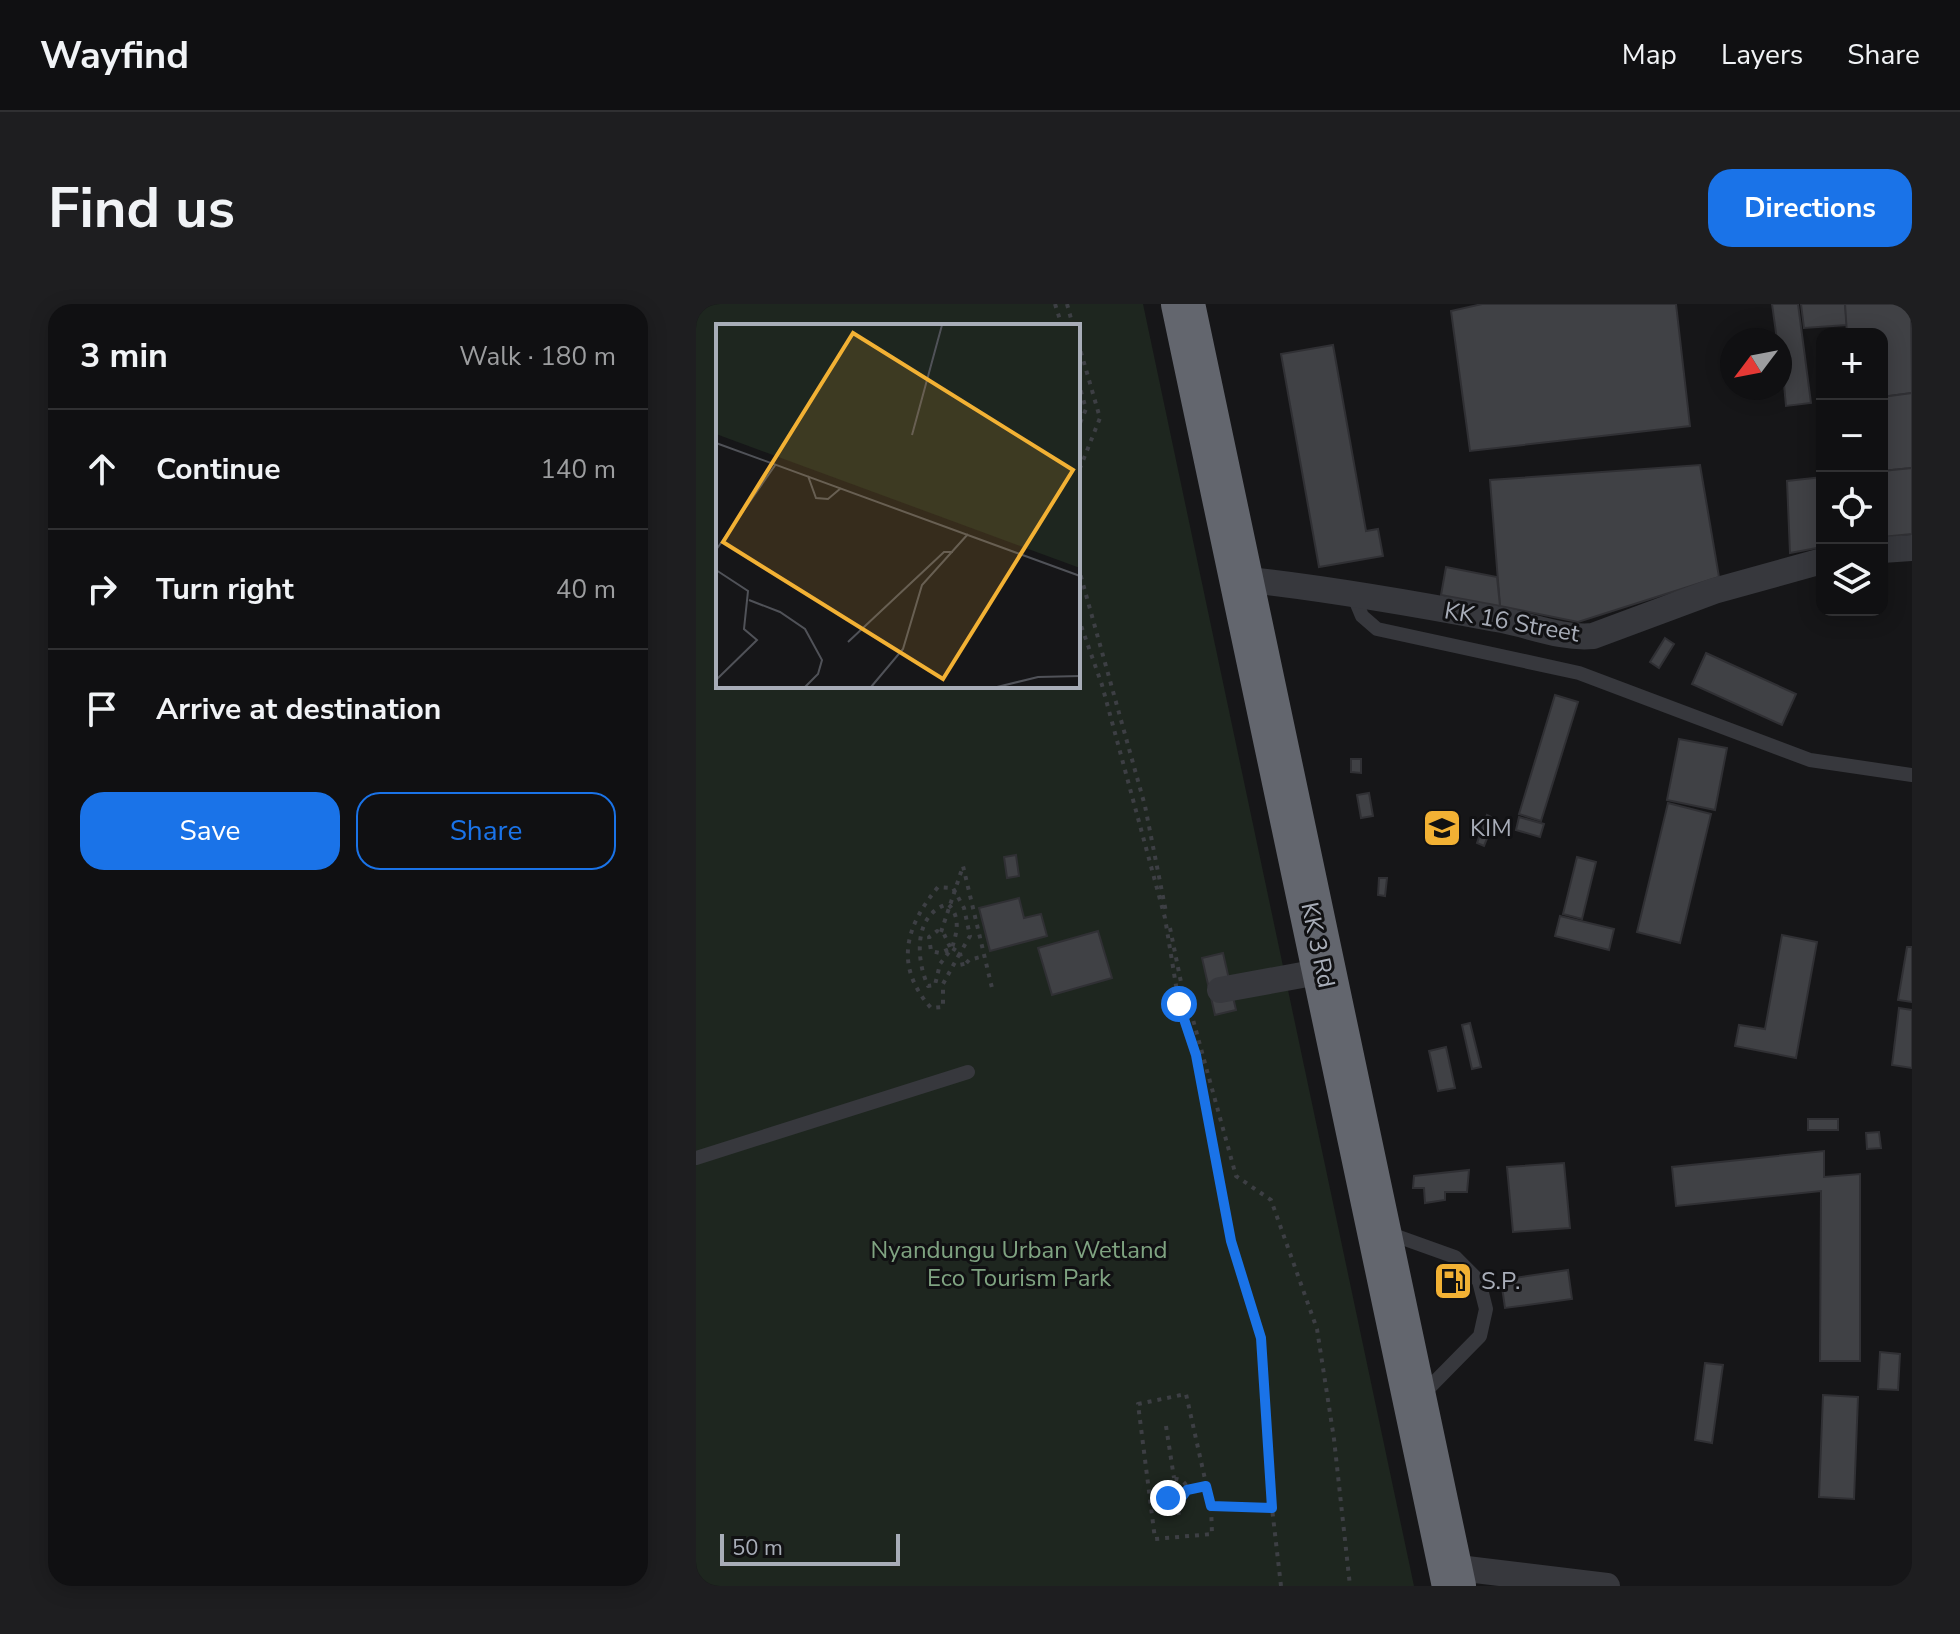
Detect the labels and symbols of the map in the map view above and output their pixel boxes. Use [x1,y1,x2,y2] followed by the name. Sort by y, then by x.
[716,324,1080,688] inset map
[1720,328,1792,400] north arrow
[1442,594,1583,650] street label: KK 16 Street
[1421,807,1463,849] school or university icon: KIM
[1470,812,1512,844] place label: KIM
[1293,899,1343,991] street label: KK 3 Rd
[1161,986,1197,1022] route start
[870,1234,1168,1294] park label: Nyandungu Urban Wetland Eco Tourism Park
[1432,1260,1474,1302] fuel station icon: S.P.
[1481,1265,1520,1297] place label: S.P.
[1150,1480,1186,1516] route end
[720,1530,900,1566] scale bar

